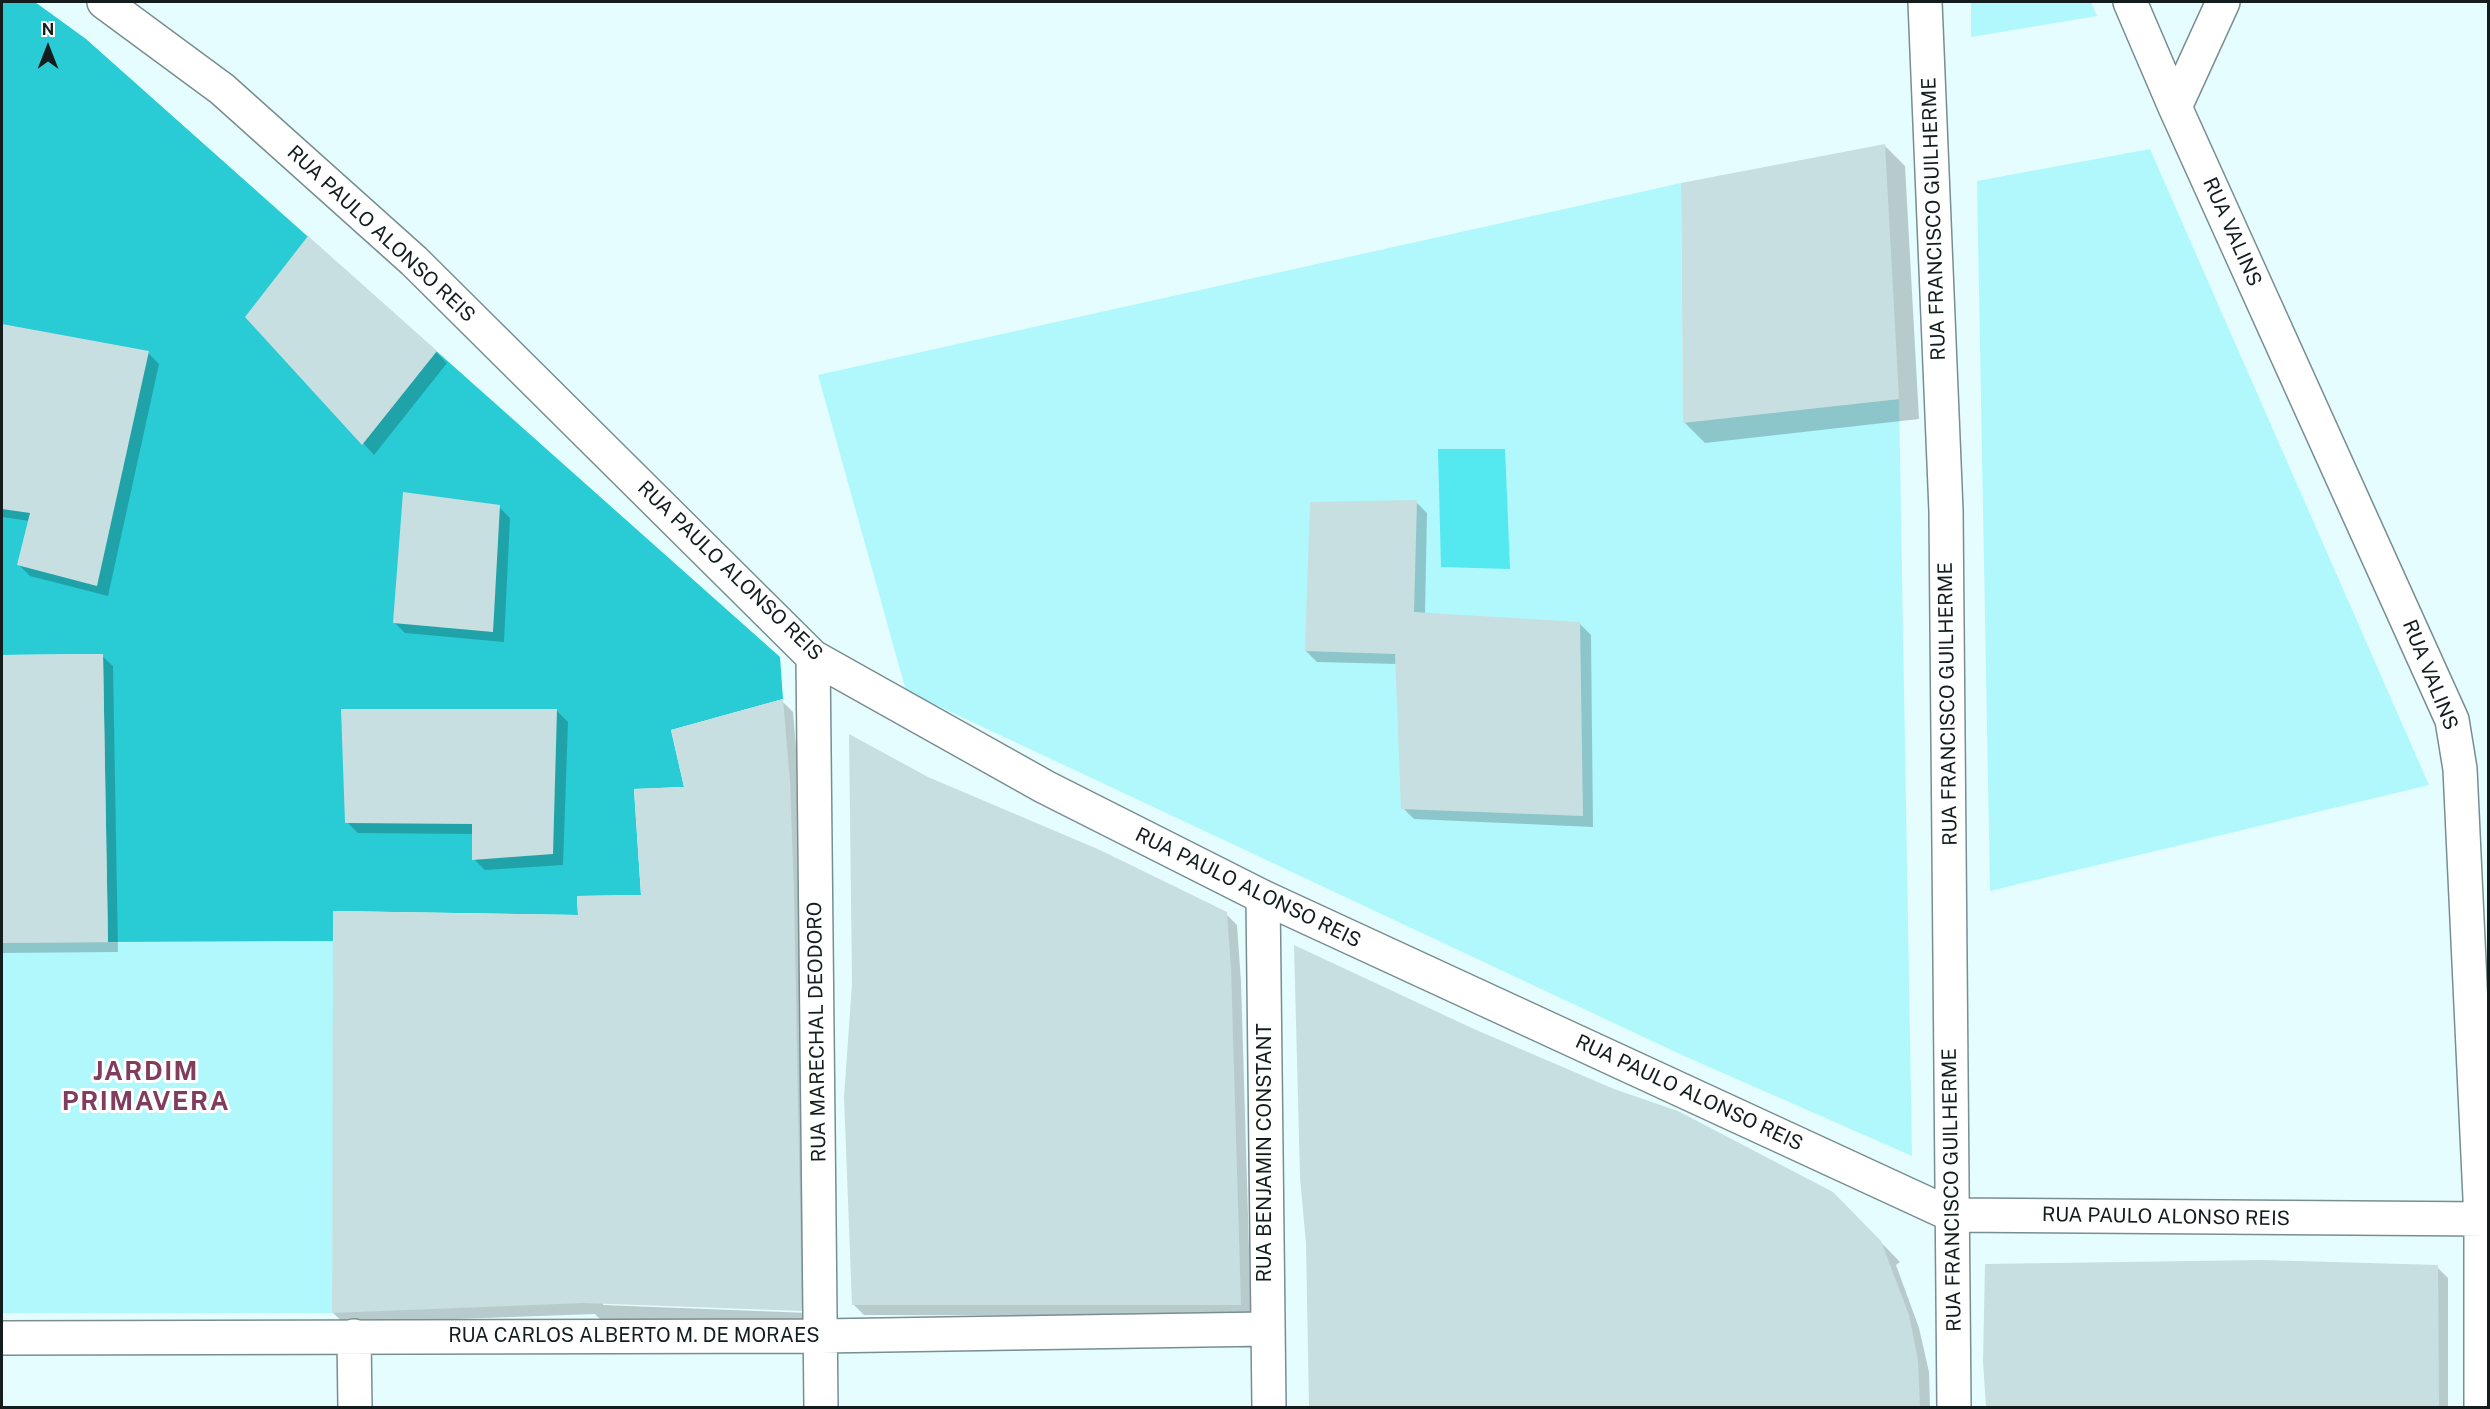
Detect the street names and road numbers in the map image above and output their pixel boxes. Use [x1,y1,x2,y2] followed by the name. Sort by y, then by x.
[1917,77,1951,361] street label: RUA FRANCISCO GUILHERME
[282,141,480,327] street label: RUA PAULO ALONSO REIS
[2197,174,2267,290] street label: RUA VALINS
[632,476,828,666] street label: RUA PAULO ALONSO REIS
[1934,562,1962,846] street label: RUA FRANCISCO GUILHERME
[2397,616,2463,734] street label: RUA VALINS
[1131,823,1365,953] street label: RUA PAULO ALONSO REIS
[803,902,831,1162] street label: RUA MARECHAL DEODORO
[1253,1023,1277,1283] street label: RUA BENJAMIN CONSTANT
[1571,1030,1807,1156] street label: RUA PAULO ALONSO REIS
[1938,1048,1966,1332] street label: RUA FRANCISCO GUILHERME
[2042,1203,2290,1231] street label: RUA PAULO ALONSO REIS
[448,1324,820,1348] street label: RUA CARLOS ALBERTO M. DE MORAES

